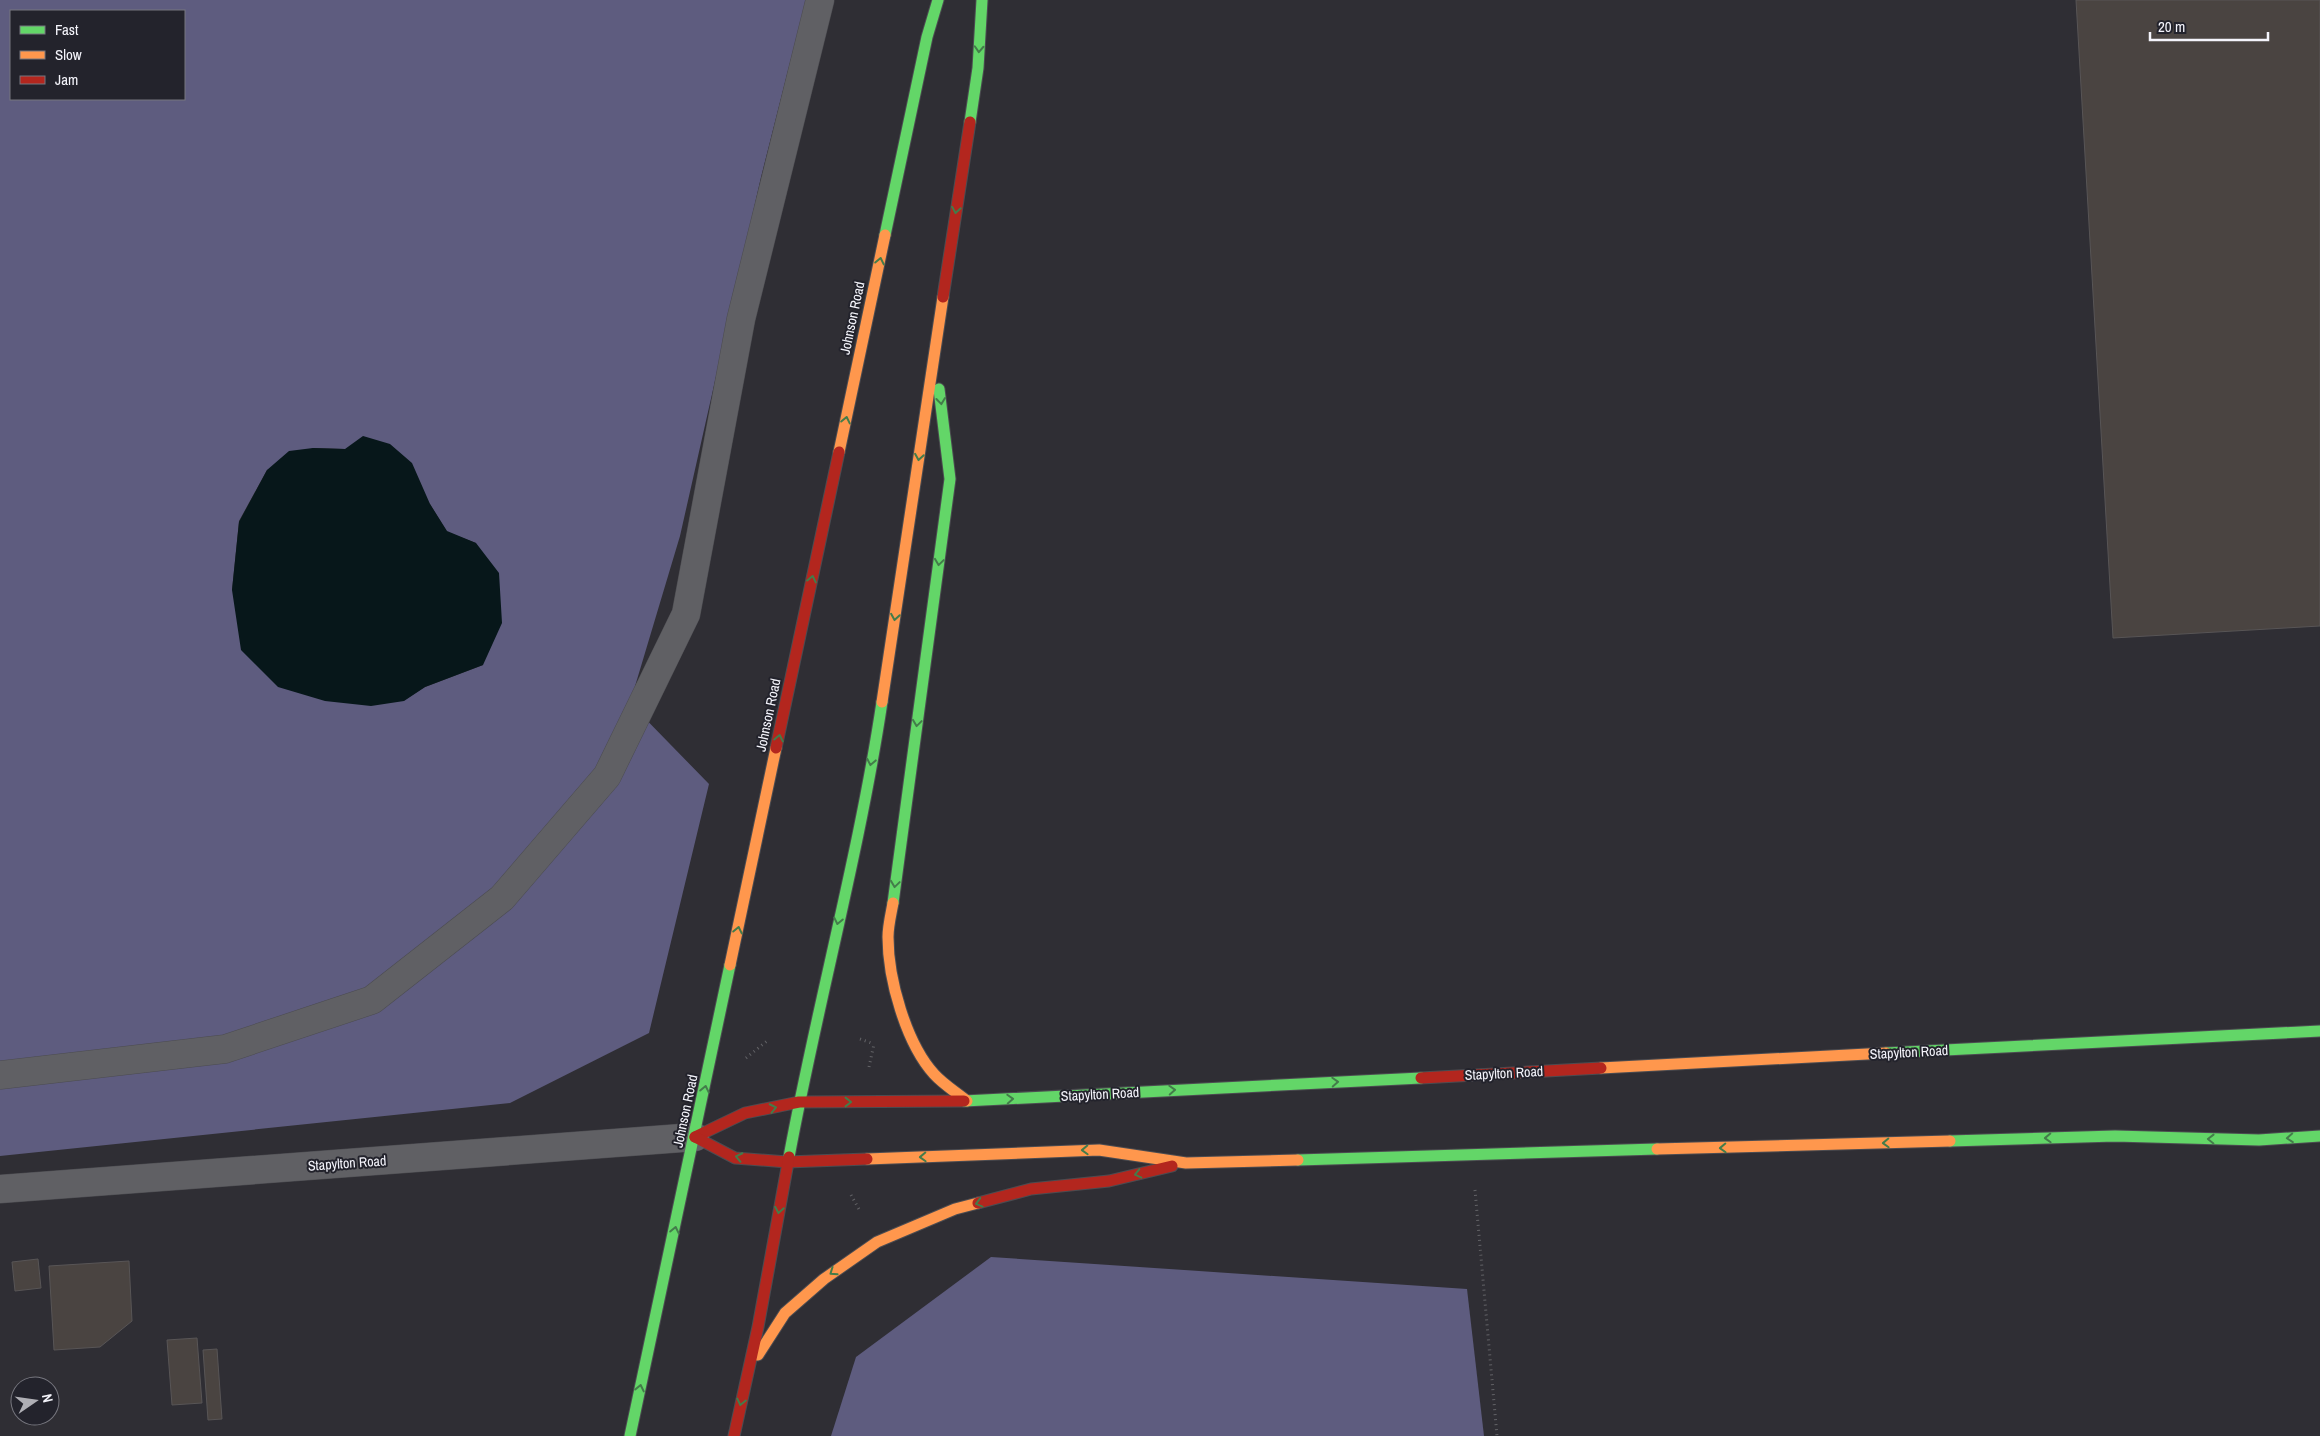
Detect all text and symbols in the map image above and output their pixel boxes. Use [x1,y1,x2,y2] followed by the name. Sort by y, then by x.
[10,10,185,100] legend
[2150,10,2268,42] scale bar
[2158,16,2185,37] text: 20 m
[55,19,79,40] text: Fast
[55,44,82,65] text: Slow
[974,45,985,53] one-way arrow
[55,69,78,90] text: Jam
[952,205,962,214] one-way arrow
[874,256,884,265] one-way arrow
[835,280,869,356] street label: Johnson Road
[935,397,946,405] one-way arrow
[840,415,851,424] one-way arrow
[914,453,925,461] one-way arrow
[934,558,945,566] one-way arrow
[807,574,817,583] one-way arrow
[890,614,901,622] one-way arrow
[751,677,785,753] street label: Johnson Road
[912,719,923,727] one-way arrow
[773,733,784,742] one-way arrow
[867,757,877,766] one-way arrow
[890,881,901,889] one-way arrow
[833,916,844,925] one-way arrow
[732,926,743,935] one-way arrow
[1869,1041,1949,1063] street label: Stapylton Road
[1464,1062,1544,1084] street label: Stapylton Road
[668,1073,702,1149] street label: Johnson Road
[1331,1076,1339,1087] one-way arrow
[1060,1083,1140,1105] street label: Stapylton Road
[699,1085,710,1094] one-way arrow
[1169,1085,1177,1096] one-way arrow
[1006,1093,1014,1104] one-way arrow
[844,1097,852,1107] one-way arrow
[768,1103,777,1113] one-way arrow
[2285,1132,2293,1143] one-way arrow
[2044,1133,2052,1143] one-way arrow
[2206,1133,2214,1144] one-way arrow
[1882,1138,1890,1148] one-way arrow
[1719,1143,1727,1153] one-way arrow
[1081,1145,1089,1156] one-way arrow
[307,1151,387,1175] street label: Stapylton Road
[919,1151,927,1162] one-way arrow
[735,1153,743,1163] one-way arrow
[1134,1168,1143,1179] one-way arrow
[974,1197,983,1208] one-way arrow
[774,1206,784,1215] one-way arrow
[669,1225,680,1234] one-way arrow
[829,1266,839,1275] one-way arrow
[10,1376,60,1426] north arrow
[635,1384,645,1393] one-way arrow
[38,1392,57,1404] text: N
[736,1398,747,1407] one-way arrow

